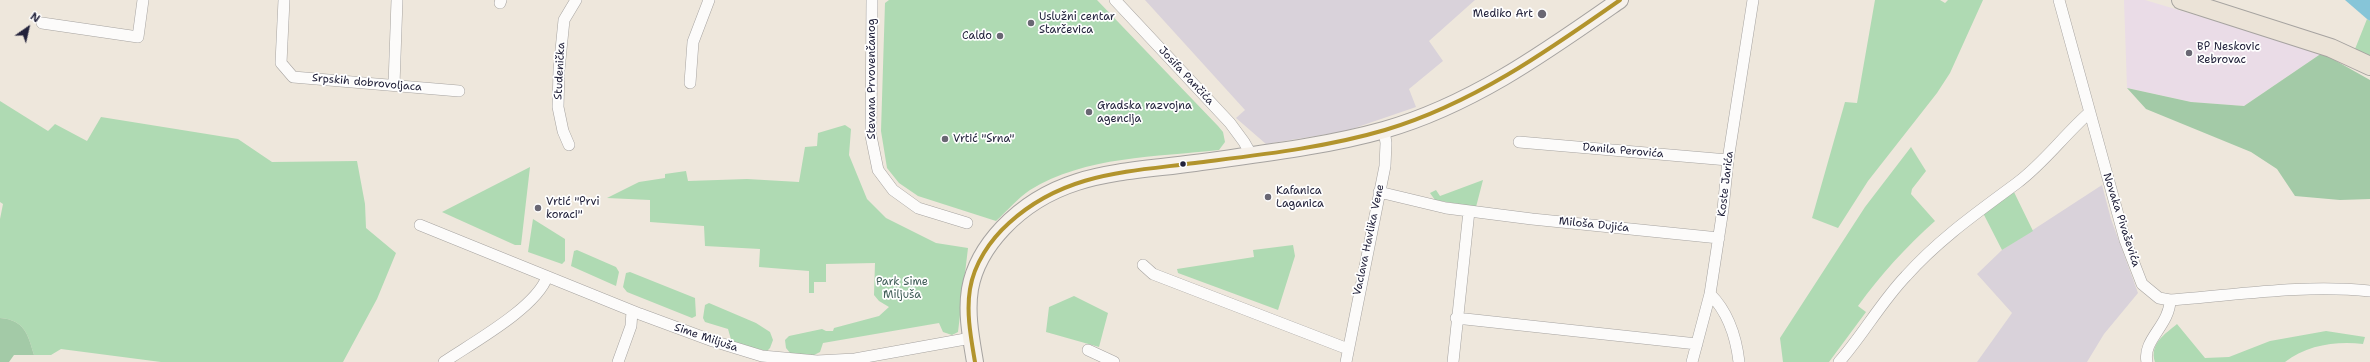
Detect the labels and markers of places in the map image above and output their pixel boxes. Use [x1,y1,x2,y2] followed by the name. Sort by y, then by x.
[1473,7,1533,21] place label: Mediko Art
[1536,8,1548,20] marker: Mediko Art
[1039,10,1115,36] place label: Uslužni centar Starčevica
[1026,18,1036,28] marker: Uslužni centar Starčevica
[962,29,992,43] place label: Caldo
[995,31,1005,41] marker: Caldo
[2197,40,2260,66] place label: BP Neskovic Rebrovac
[2184,48,2194,58] marker: BP Neskovic Rebrovac
[1097,99,1192,125] place label: Gradska razvojna agencija
[1084,107,1094,117] marker: Gradska razvojna agencija
[953,132,1014,146] place label: Vrtić "Srna"
[940,134,950,144] marker: Vrtić "Srna"
[1178,159,1188,169] unlabelled marker
[1276,184,1324,210] place label: Kafanica Laganica
[1263,192,1273,202] marker: Kafanica Laganica
[546,195,600,221] place label: Vrtić "Prvi koraci"
[533,203,543,213] marker: Vrtić "Prvi koraci"

